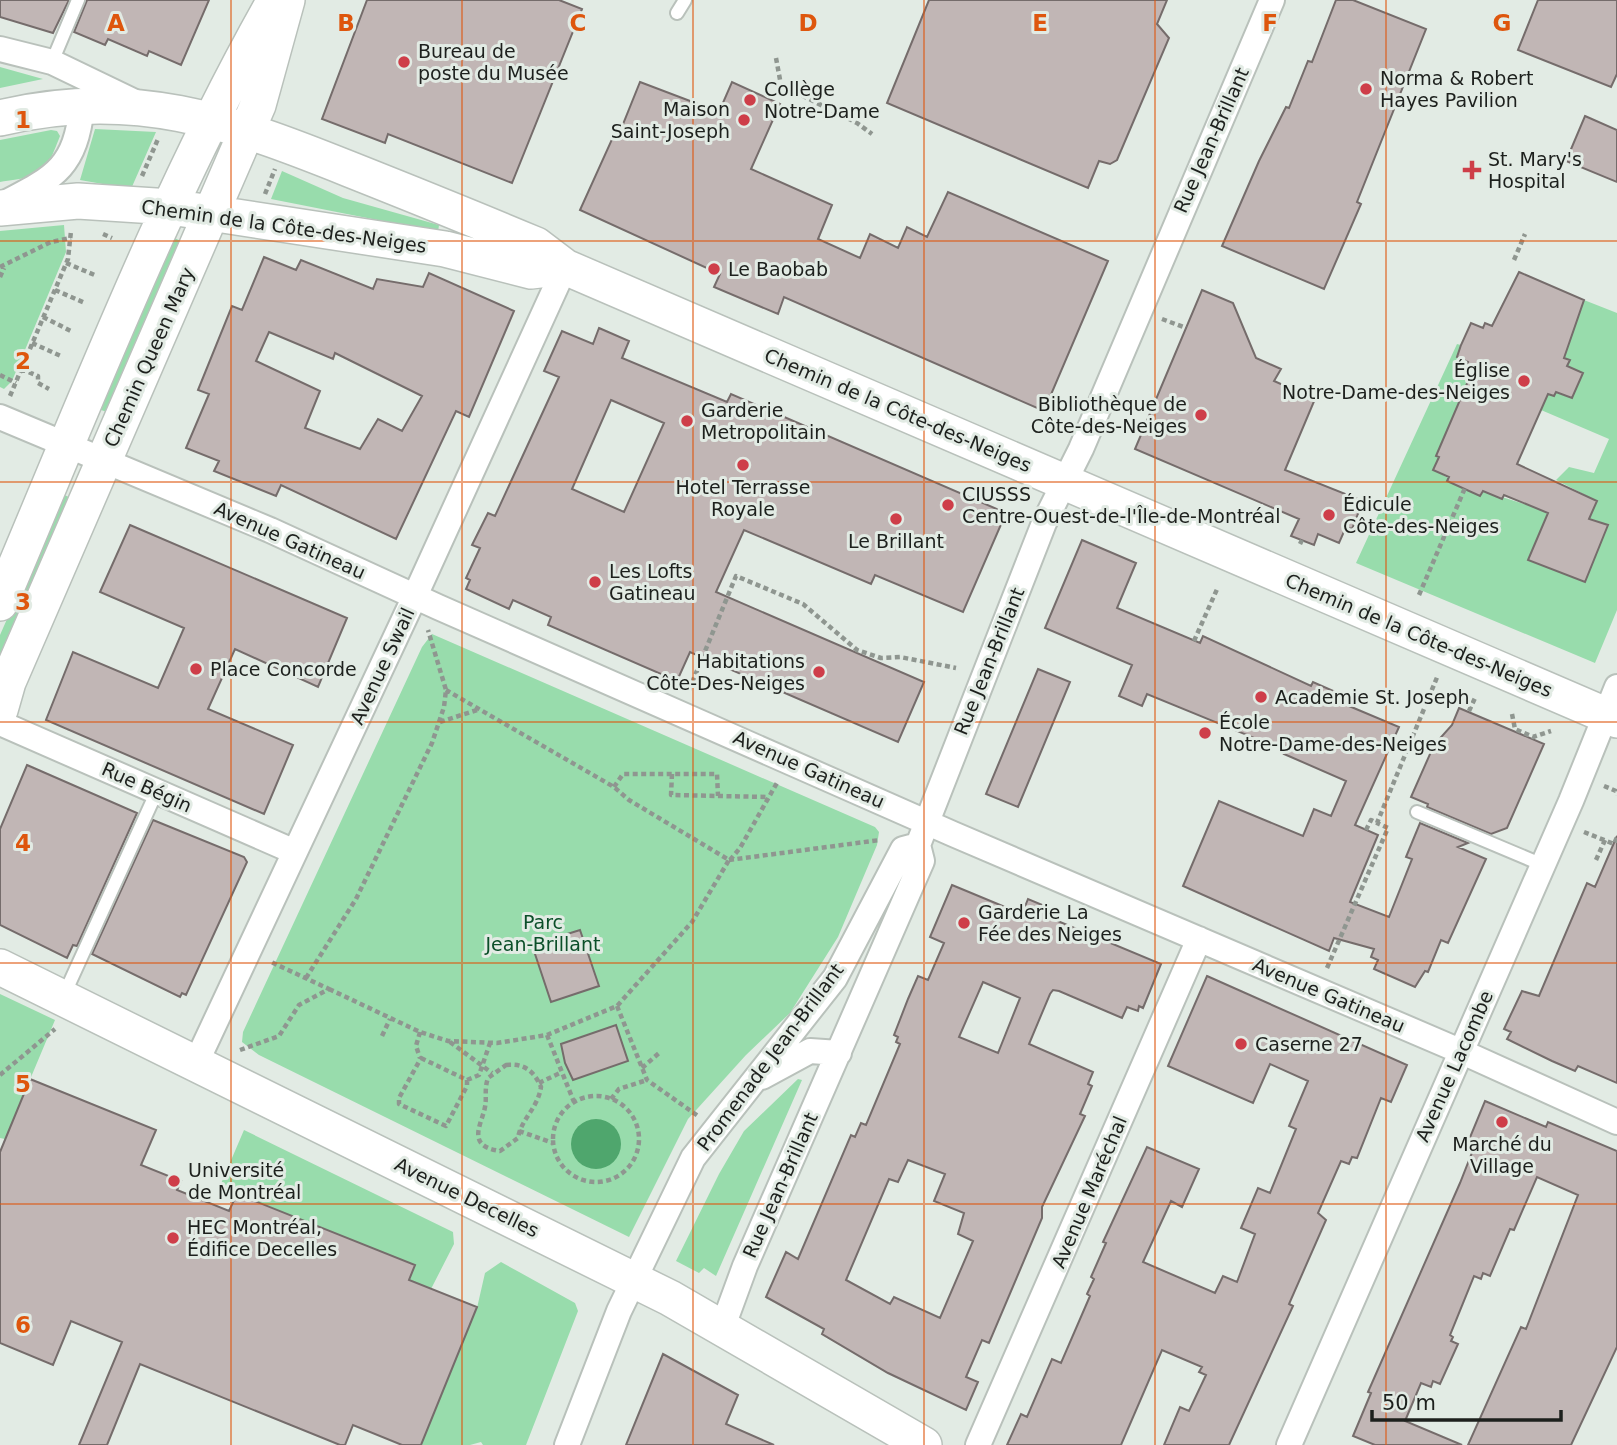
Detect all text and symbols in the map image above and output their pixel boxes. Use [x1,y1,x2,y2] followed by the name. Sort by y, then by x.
[107,10,125,36] text: A
[337,10,355,36] text: B
[570,10,586,36] text: C
[798,10,818,36] text: D
[1032,10,1048,36] text: E
[1262,10,1278,36] text: F
[1493,10,1511,36] text: G
[418,40,569,84] place label: Bureau de poste du Musée
[396,54,412,70] marker: Bureau de poste du Musée
[1169,64,1253,216] street label: Rue Jean-Brillant
[1380,67,1533,111] place label: Norma & Robert Hayes Pavilion
[764,78,880,122] place label: Collège Notre-Dame
[1358,81,1374,97] marker: Norma & Robert Hayes Pavilion
[742,92,758,108] marker: Collège Notre-Dame
[611,98,730,142] place label: Maison Saint-Joseph
[15,107,31,133] text: 1
[736,112,752,128] marker: Maison Saint-Joseph
[1488,148,1582,192] place label: St. Mary's Hospital
[1462,160,1482,180] marker: St. Mary's Hospital
[140,195,428,257] street label: Chemin de la Côte-des-Neiges
[728,258,828,280] place label: Le Baobab
[706,261,722,277] marker: Le Baobab
[99,264,199,450] street label: Chemin Queen Mary
[761,344,1035,476] street label: Chemin de la Côte-des-Neiges
[15,348,31,374] text: 2
[1282,359,1510,403] place label: Église Notre-Dame-des-Neiges
[1516,373,1532,389] marker: Église Notre-Dame-des-Neiges
[1031,393,1187,437] place label: Bibliothèque de Côte-des-Neiges
[701,399,826,443] place label: Garderie Metropolitain
[1193,407,1209,423] marker: Bibliothèque de Côte-des-Neiges
[679,413,695,429] marker: Garderie Metropolitain
[735,457,751,473] marker: Hotel Terrasse Royale
[676,476,810,520] place label: Hotel Terrasse Royale
[962,483,1280,527] place label: CIUSSS Centre-Ouest-de-l'Île-de-Montréal
[1343,493,1499,537] place label: Édicule Côte-des-Neiges
[211,497,369,583] street label: Avenue Gatineau
[940,497,956,513] marker: CIUSSS Centre-Ouest-de-l'Île-de-Montréal
[1321,507,1337,523] marker: Édicule Côte-des-Neiges
[888,511,904,527] marker: Le Brillant
[848,530,944,552] place label: Le Brillant
[609,560,696,604] place label: Les Lofts Gatineau
[1282,569,1556,701] street label: Chemin de la Côte-des-Neiges
[587,574,603,590] marker: Les Lofts Gatineau
[949,584,1029,738] street label: Rue Jean-Brillant
[15,589,31,615] text: 3
[345,604,419,728] street label: Avenue Swail
[646,650,805,694] place label: Habitations Côte-Des-Neiges
[210,658,357,680] place label: Place Concorde
[188,661,204,677] marker: Place Concorde
[811,664,827,680] marker: Habitations Côte-Des-Neiges
[1275,686,1470,708] place label: Academie St. Joseph
[1253,689,1269,705] marker: Academie St. Joseph
[1219,711,1447,755] place label: École Notre-Dame-des-Neiges
[1197,725,1213,741] marker: École Notre-Dame-des-Neiges
[730,726,888,812] street label: Avenue Gatineau
[99,757,195,817] street label: Rue Bégin
[15,830,31,856] text: 4
[978,901,1122,945] place label: Garderie La Fée des Neiges
[485,911,600,955] park label: Parc Jean-Brillant
[956,915,972,931] marker: Garderie La Fée des Neiges
[1250,953,1408,1037] street label: Avenue Gatineau
[692,959,848,1155] street label: Promenade Jean-Brillant
[1411,987,1497,1145] street label: Avenue Lacombe
[1255,1033,1363,1055] place label: Caserne 27
[1233,1036,1249,1052] marker: Caserne 27
[15,1071,31,1097] text: 5
[738,1109,822,1261] street label: Rue Jean-Brillant
[1047,1113,1131,1271] street label: Avenue Maréchal
[1494,1114,1510,1130] marker: Marché du Village
[1452,1133,1552,1177] place label: Marché du Village
[392,1153,542,1241] street label: Avenue Decelles
[188,1159,301,1203] place label: Université de Montréal
[166,1173,182,1189] marker: Université de Montréal
[187,1216,337,1260] place label: HEC Montréal, Édifice Decelles
[165,1230,181,1246] marker: HEC Montréal, Édifice Decelles
[15,1312,31,1338] text: 6
[1372,1378,1561,1422] scale bar
[1382,1391,1436,1415] text: 50 m

